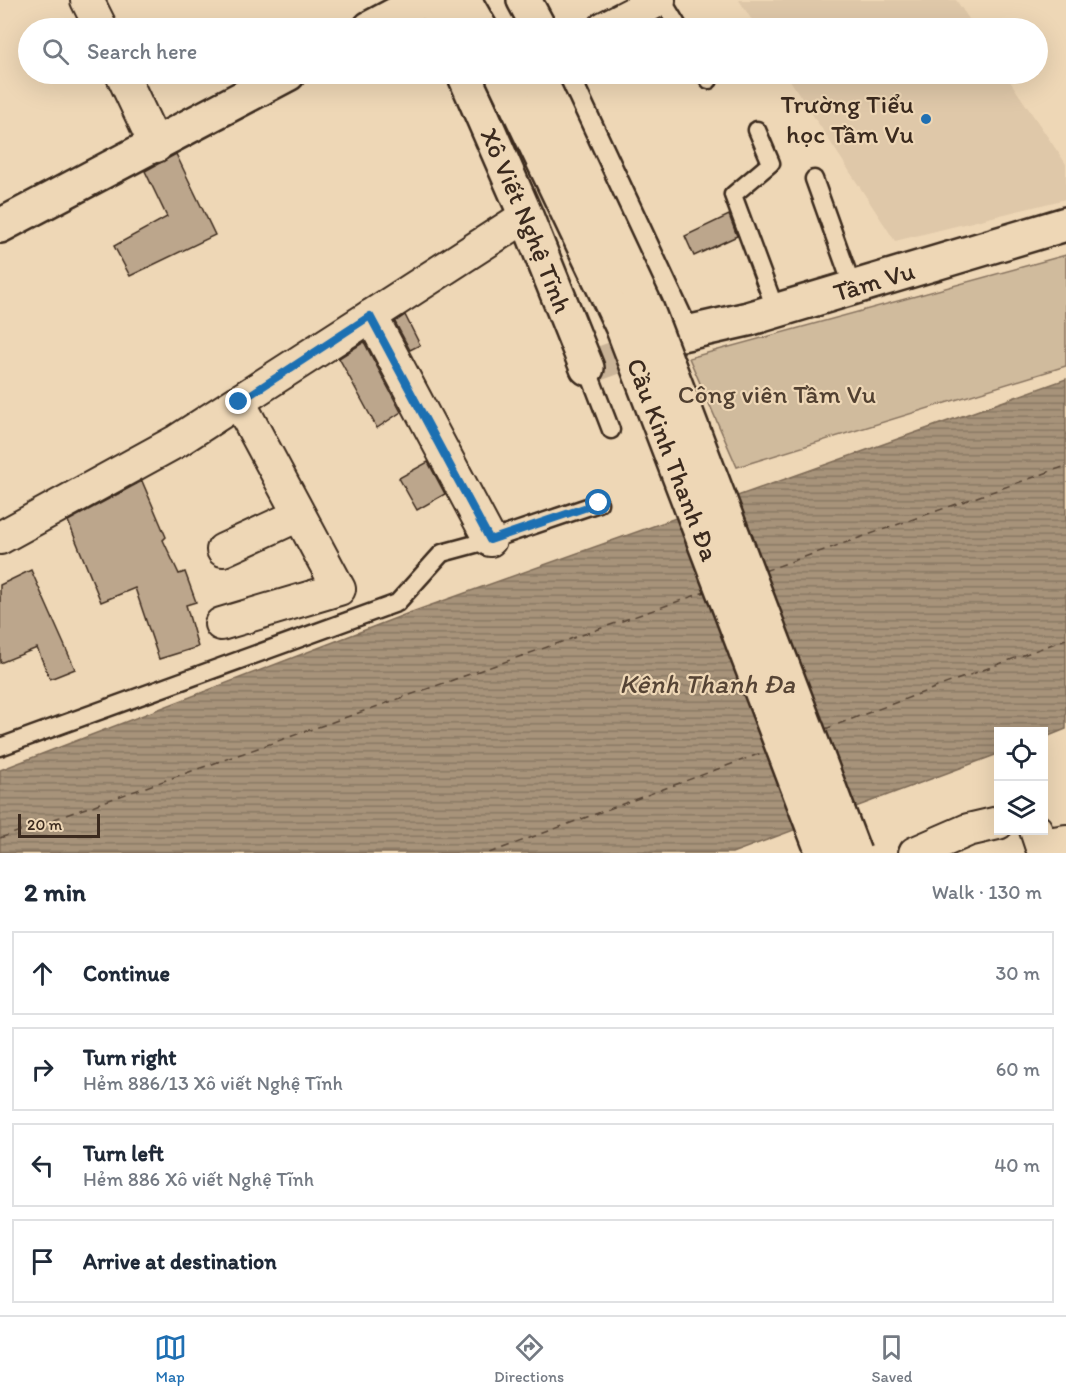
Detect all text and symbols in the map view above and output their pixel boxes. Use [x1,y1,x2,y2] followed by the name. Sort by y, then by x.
[18,18,1048,84] search box
[39,35,72,68] icon: search
[87,38,197,65] text: Search here
[781,88,914,150] place label: Trường Tiểu học Tầm Vu
[919,112,933,126] marker: Trường Tiểu học Tầm Vu
[473,123,579,317] street label: Xô Viết Nghệ Tĩnh
[830,254,918,309] street label: Tầm Vu
[620,354,726,566] street label: Cầu Kinh Thanh Đa
[678,378,876,410] park label: Công viên Tầm Vu
[225,388,251,414] route end
[585,489,611,515] route start
[619,667,795,700] water label: Kênh Thanh Đa
[994,727,1048,835] map controls
[994,727,1048,781] button: locate
[994,781,1048,835] button: layers
[18,811,100,838] scale bar
[27,815,62,834] text: 20 m
[24,876,86,908] text: 2 min
[932,880,1042,904] text: Walk · 130 m
[26,957,59,990] icon: ahead
[83,960,170,987] text: Continue
[995,961,1040,985] text: 30 m
[83,1044,177,1071] text: Turn right
[26,1053,59,1086] icon: right
[996,1057,1040,1081] text: 60 m
[83,1071,343,1095] text: Hẻm 886/13 Xô viết Nghệ Tĩnh
[83,1140,164,1167] text: Turn left
[26,1149,59,1182] icon: left
[994,1153,1040,1177] text: 40 m
[83,1167,314,1191] text: Hẻm 886 Xô viết Nghệ Tĩnh
[26,1245,59,1278] icon: arrive
[83,1248,277,1275] text: Arrive at destination
[154,1331,187,1386] tab: Map
[494,1331,564,1386] tab: Directions
[872,1331,912,1386] tab: Saved

